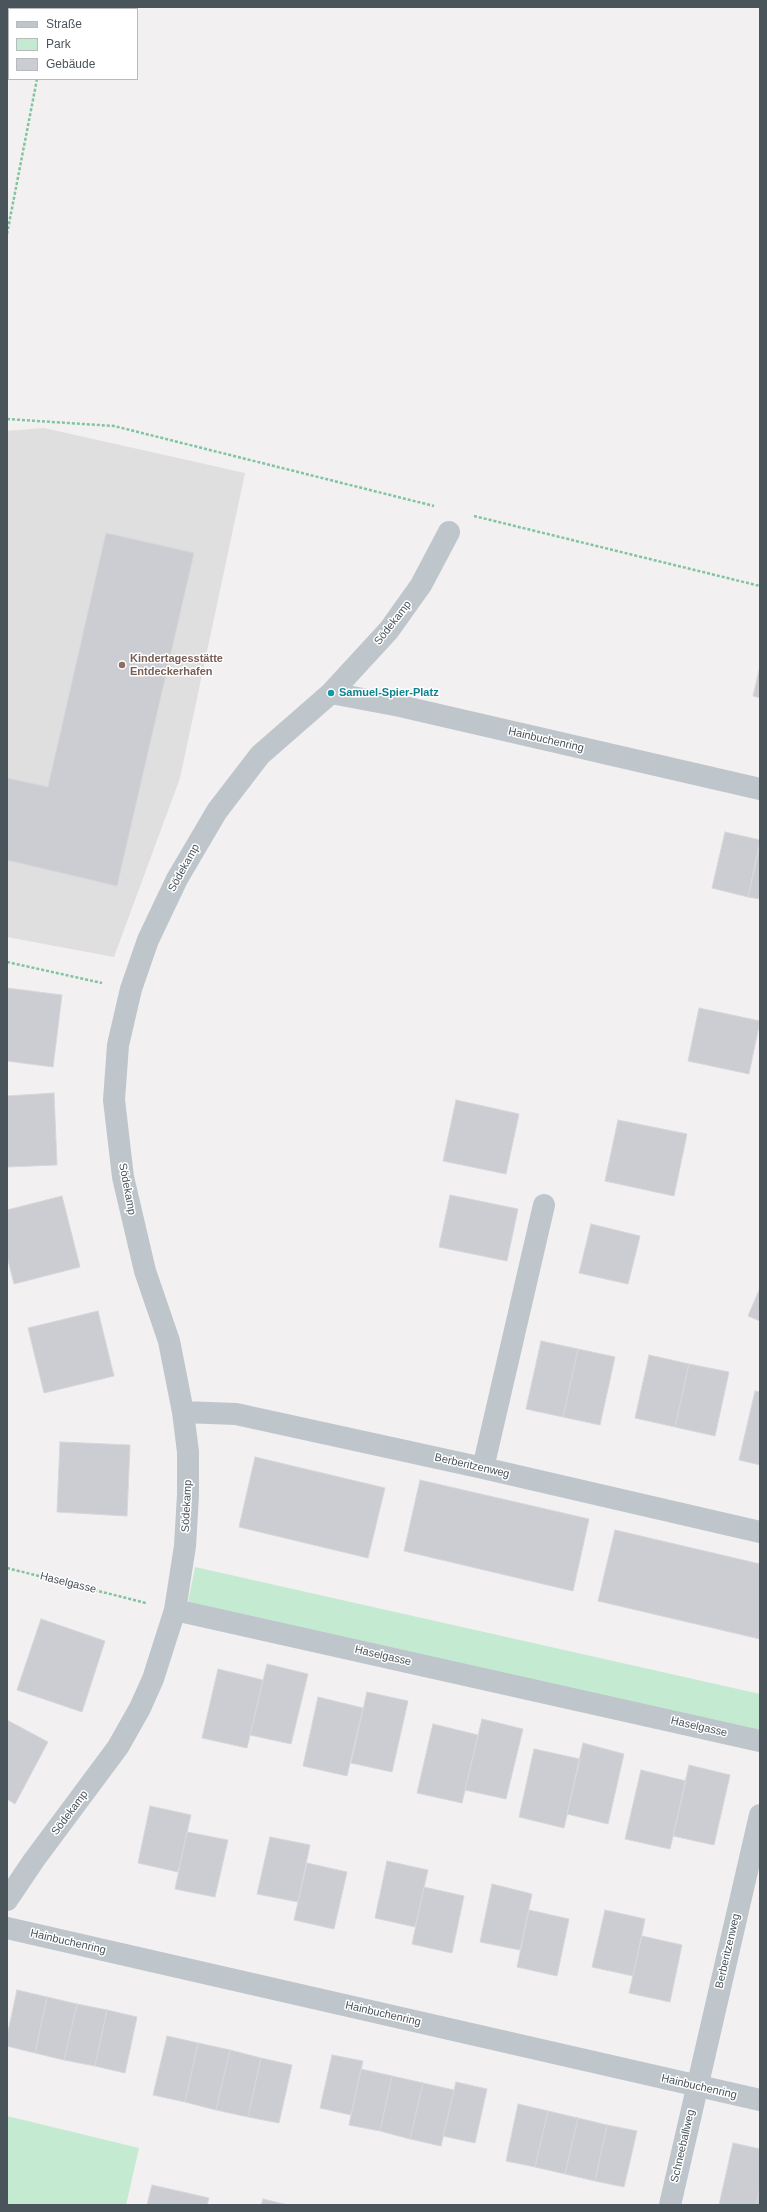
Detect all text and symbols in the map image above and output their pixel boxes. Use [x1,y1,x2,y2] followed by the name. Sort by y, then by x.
[8,8,138,80] legend
[46,17,82,31] text: Straße
[46,37,71,51] text: Park
[46,57,95,71] text: Gebäude
[372,598,414,648] street label: Södekamp
[130,652,223,678] place label: Kindertagesstätte Entdeckerhafen
[117,660,127,670] marker: Kindertagesstätte Entdeckerhafen
[339,686,439,700] place label: Samuel-Spier-Platz
[326,688,336,698] marker: Samuel-Spier-Platz
[507,725,585,755] street label: Hainbuchenring
[165,842,203,894] street label: Södekamp
[116,1162,138,1216] street label: Södekamp
[433,1451,511,1481] street label: Berberitzenweg
[179,1479,195,1533] street label: Södekamp
[39,1570,97,1596] street label: Haselgasse
[354,1643,412,1669] street label: Haselgasse
[670,1714,728,1740] street label: Haselgasse
[49,1788,91,1838] street label: Södekamp
[713,1912,743,1990] street label: Berberitzenweg
[29,1927,107,1957] street label: Hainbuchenring
[344,1999,422,2029] street label: Hainbuchenring
[660,2072,738,2102] street label: Hainbuchenring
[668,2108,698,2184] street label: Schneeballweg

